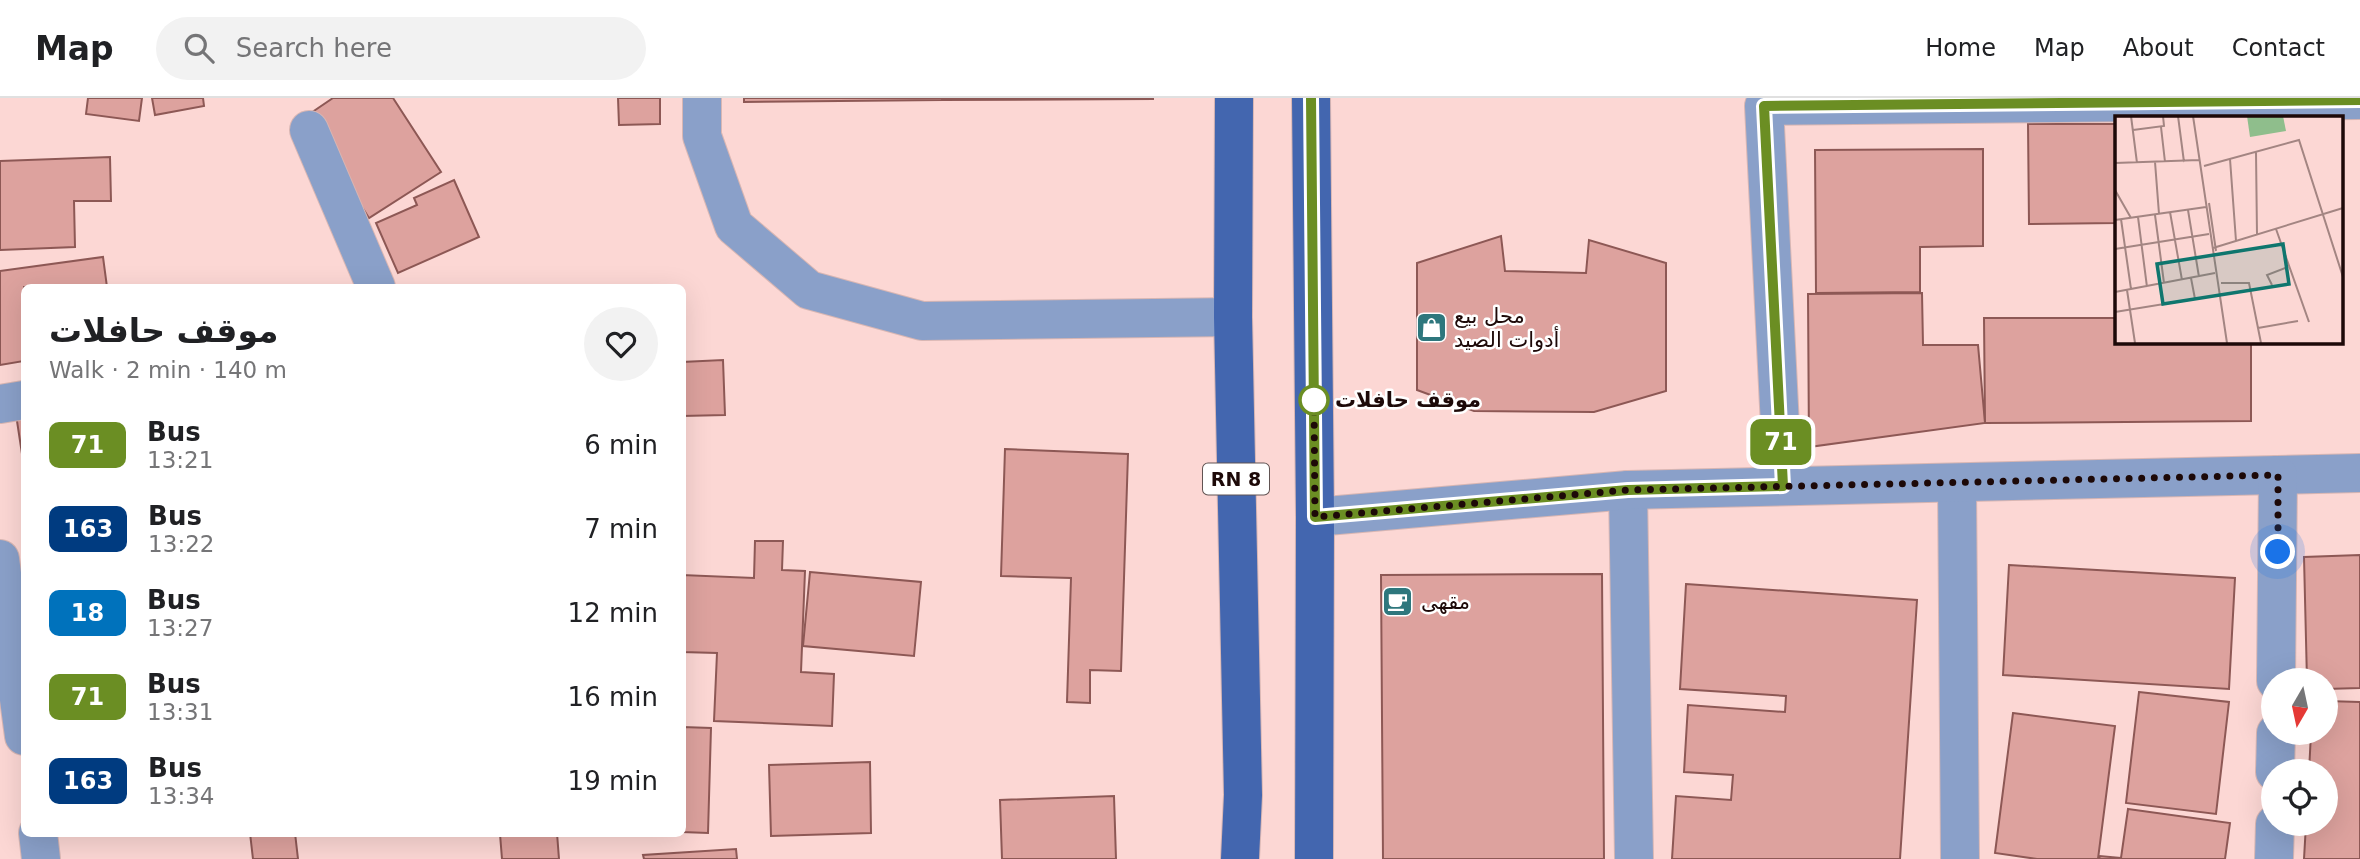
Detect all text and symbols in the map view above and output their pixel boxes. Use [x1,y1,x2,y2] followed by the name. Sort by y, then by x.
[156,17,646,80] search box
[35,29,114,68] text: Map
[180,29,218,67] icon: search
[236,33,392,63] text: Search here
[1925,34,1996,62] text: Home
[2034,34,2085,62] text: Map
[2123,34,2194,62] text: About
[2232,34,2325,62] text: Contact
[2115,116,2342,343] inset map
[1454,304,1559,352] place label: محل بيع أدوات الصيد
[584,307,658,381] button: heart
[49,311,279,350] text: موقف حافلات
[1414,311,1448,345] shop icon: محل بيع أدوات الصيد
[49,357,287,383] text: Walk · 2 min · 140 m
[1299,385,1329,415] marker: موقف حافلات
[1335,388,1481,412] place label: موقف حافلات
[147,417,201,447] text: Bus
[1750,419,1812,465] line badge: 71
[1764,428,1798,456] text: 71
[584,430,658,460] text: 6 min
[71,431,104,459] text: 71
[147,447,213,473] text: 13:21
[1203,464,1269,494] road number: RN 8
[148,501,202,531] text: Bus
[584,514,658,544] text: 7 min
[63,515,113,543] text: 163
[148,531,214,557] text: 13:22
[2260,534,2295,569] your location
[147,585,201,615] text: Bus
[1381,585,1415,619] cafe icon: مقهى
[1421,590,1470,614] place label: مقهى
[568,598,658,628] text: 12 min
[71,599,104,627] text: 18
[147,615,213,641] text: 13:27
[2261,668,2338,746] north arrow
[2261,668,2338,836] map controls
[147,669,201,699] text: Bus
[568,682,658,712] text: 16 min
[71,683,104,711] text: 71
[147,699,213,725] text: 13:31
[148,753,202,783] text: Bus
[2261,759,2338,836] button: locate
[568,766,658,796] text: 19 min
[63,767,113,795] text: 163
[148,783,214,809] text: 13:34

